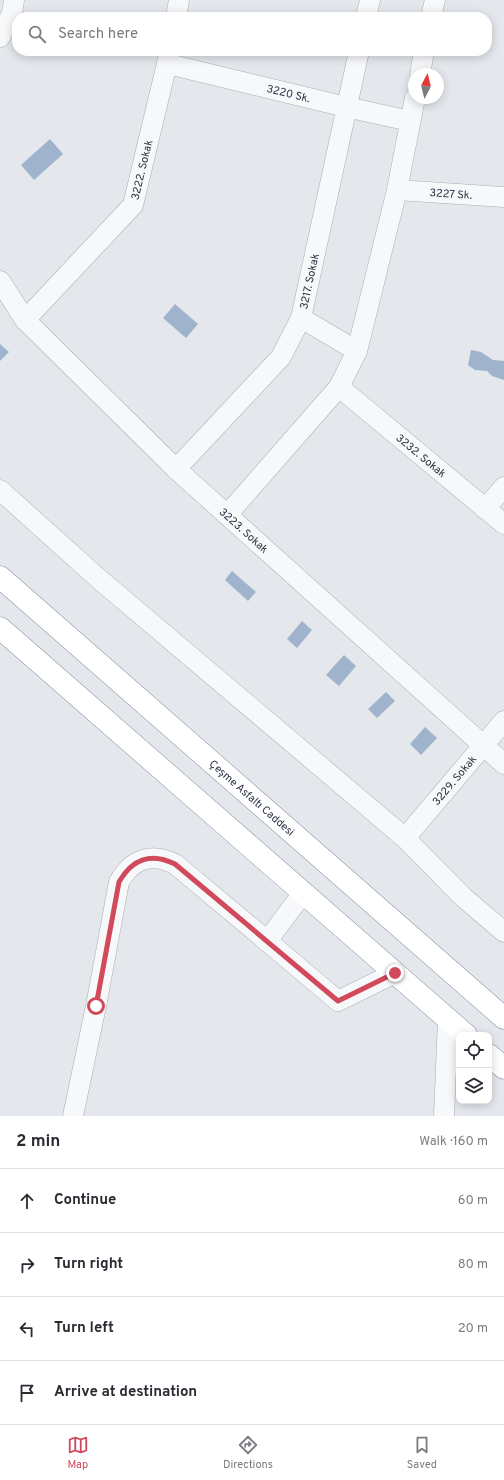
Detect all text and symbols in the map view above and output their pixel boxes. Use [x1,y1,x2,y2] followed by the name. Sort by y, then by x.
[12,12,492,56] search box
[26,23,48,45] icon: search
[58,25,138,44] text: Search here
[408,68,444,104] north arrow
[265,82,312,106] street label: 3220 Sk.
[128,138,156,202] street label: 3222. Sokak
[429,186,473,203] street label: 3227 Sk.
[297,252,323,311] street label: 3217. Sokak
[393,431,449,481] street label: 3232. Sokak
[216,505,271,557] street label: 3223. Sokak
[430,753,480,809] street label: 3229. Sokak
[206,757,297,839] street label: Çeşme Asfaltı Caddesi
[386,964,404,982] route end
[87,997,105,1015] route start
[456,1032,492,1104] map controls
[456,1032,492,1068] button: locate
[456,1068,492,1104] button: layers
[16,1131,60,1153] text: 2 min
[419,1134,488,1150] text: Walk · 160 m
[16,1190,38,1212] icon: ahead
[54,1191,116,1210] text: Continue
[458,1193,488,1209] text: 60 m
[16,1254,38,1276] icon: right
[54,1255,123,1274] text: Turn right
[458,1257,488,1273] text: 80 m
[16,1318,38,1340] icon: left
[54,1319,114,1338] text: Turn left
[458,1321,488,1337] text: 20 m
[16,1382,38,1404] icon: arrive
[54,1383,197,1402] text: Arrive at destination
[67,1434,89,1472] tab: Map
[223,1434,273,1472] tab: Directions
[407,1434,437,1472] tab: Saved

